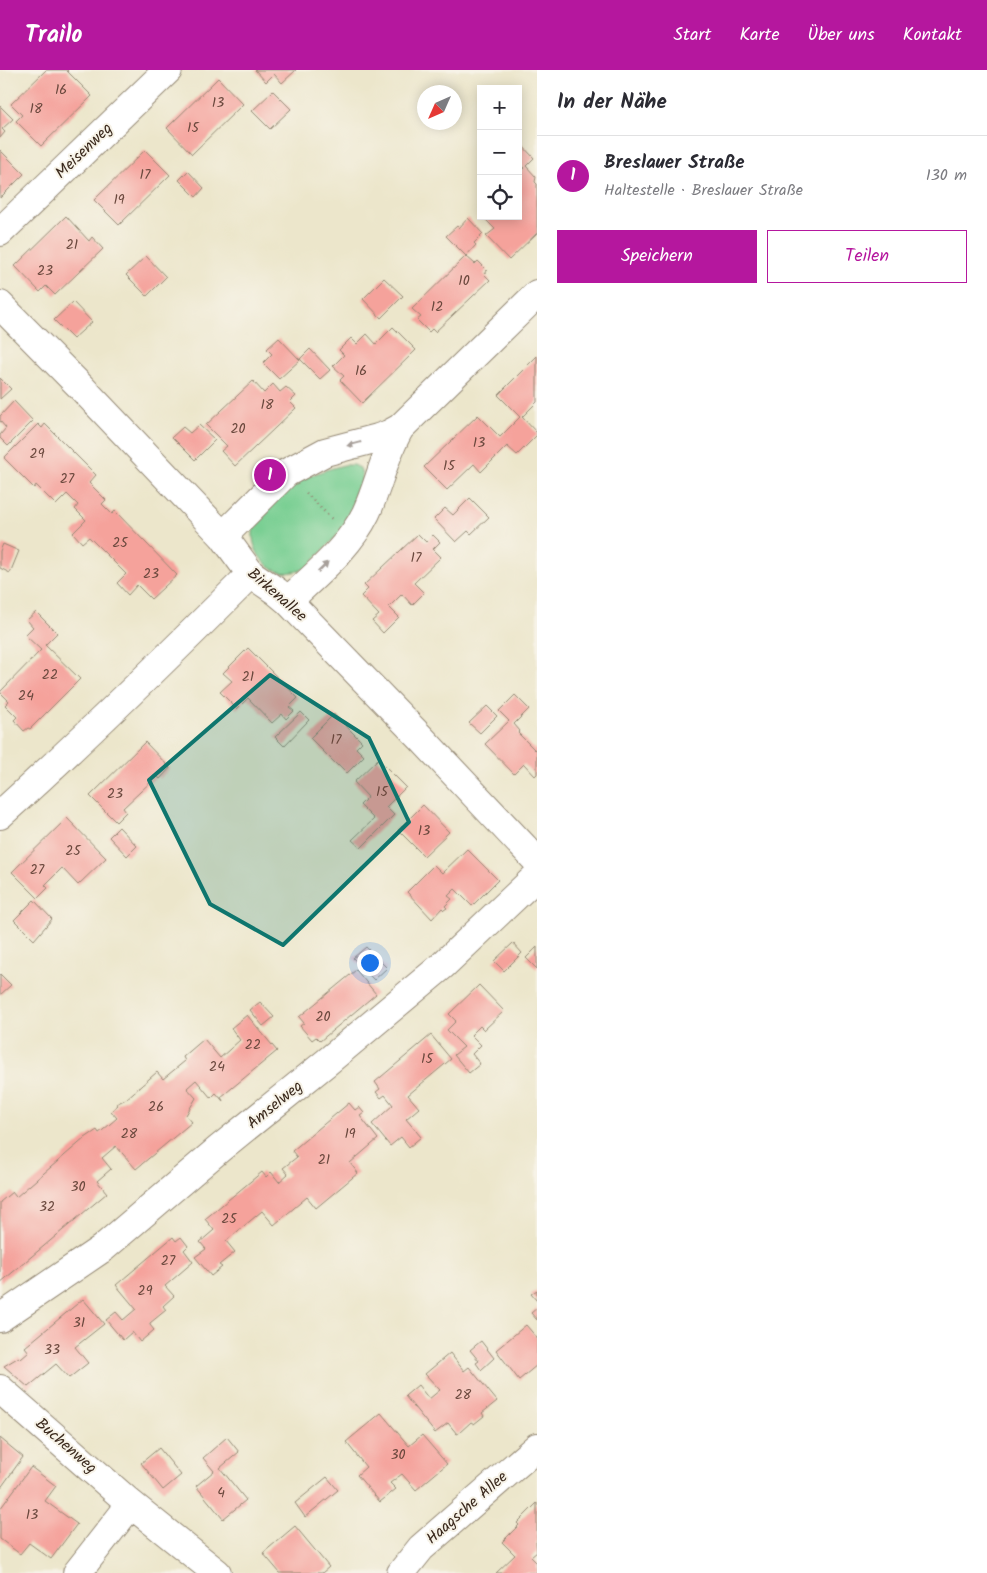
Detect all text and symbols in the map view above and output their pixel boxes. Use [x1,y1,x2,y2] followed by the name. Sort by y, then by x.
[25,16,83,55] text: Trailo
[673,21,711,50] text: Start
[739,21,779,50] text: Karte
[807,21,875,50] text: Über uns
[903,21,962,50] text: Kontakt
[55,79,67,101] house number: 16
[417,85,462,130] north arrow
[477,85,522,220] map controls
[477,85,522,130] button: +
[557,86,667,119] text: In der Nähe
[212,92,224,114] house number: 13
[30,98,43,120] house number: 18
[50,117,118,185] street label: Meisenweg
[187,117,200,139] house number: 15
[477,130,522,175] button: −
[604,148,745,178] text: Breslauer Straße
[571,163,575,188] text: 1
[926,163,967,188] text: 130 m
[140,164,151,186] house number: 17
[477,175,522,220] button: locate
[604,178,803,203] text: Haltestelle · Breslauer Straße
[113,189,125,211] house number: 19
[557,230,757,283] button: Speichern
[767,230,967,283] button: Teilen
[66,234,78,256] house number: 21
[37,260,53,282] house number: 23
[458,270,470,292] house number: 10
[431,296,443,318] house number: 12
[355,360,367,382] house number: 16
[261,394,274,416] house number: 18
[230,418,246,440] house number: 20
[473,432,485,454] house number: 13
[347,441,362,449] one-way arrow
[30,443,45,465] house number: 29
[443,455,456,477] house number: 15
[254,456,286,494] pin: 1
[60,468,75,490] house number: 27
[112,532,129,554] house number: 25
[411,547,422,569] house number: 17
[317,561,329,573] one-way arrow
[242,562,312,628] street label: Birkenallee
[143,563,159,585] house number: 23
[42,664,58,686] house number: 22
[242,666,254,688] house number: 21
[18,685,34,707] house number: 24
[331,729,342,751] house number: 17
[376,781,389,803] house number: 15
[107,783,123,805] house number: 23
[418,820,430,842] house number: 13
[65,840,82,862] house number: 25
[30,859,45,881] house number: 27
[357,950,383,976] your location
[315,1006,331,1028] house number: 20
[245,1034,261,1056] house number: 22
[421,1048,434,1070] house number: 15
[209,1056,225,1078] house number: 24
[241,1075,309,1135] street label: Amselweg
[148,1096,164,1118] house number: 26
[121,1123,138,1145] house number: 28
[344,1123,356,1145] house number: 19
[318,1149,330,1171] house number: 21
[71,1176,86,1198] house number: 30
[39,1196,55,1218] house number: 32
[221,1208,238,1230] house number: 25
[161,1250,176,1272] house number: 27
[138,1280,153,1302] house number: 29
[73,1312,85,1334] house number: 31
[44,1339,60,1361] house number: 33
[455,1384,472,1406] house number: 28
[30,1412,102,1480] street label: Buchenweg
[391,1444,406,1466] house number: 30
[421,1465,513,1551] street label: Haagsche Allee
[217,1482,225,1504] house number: 4
[26,1504,38,1526] house number: 13

